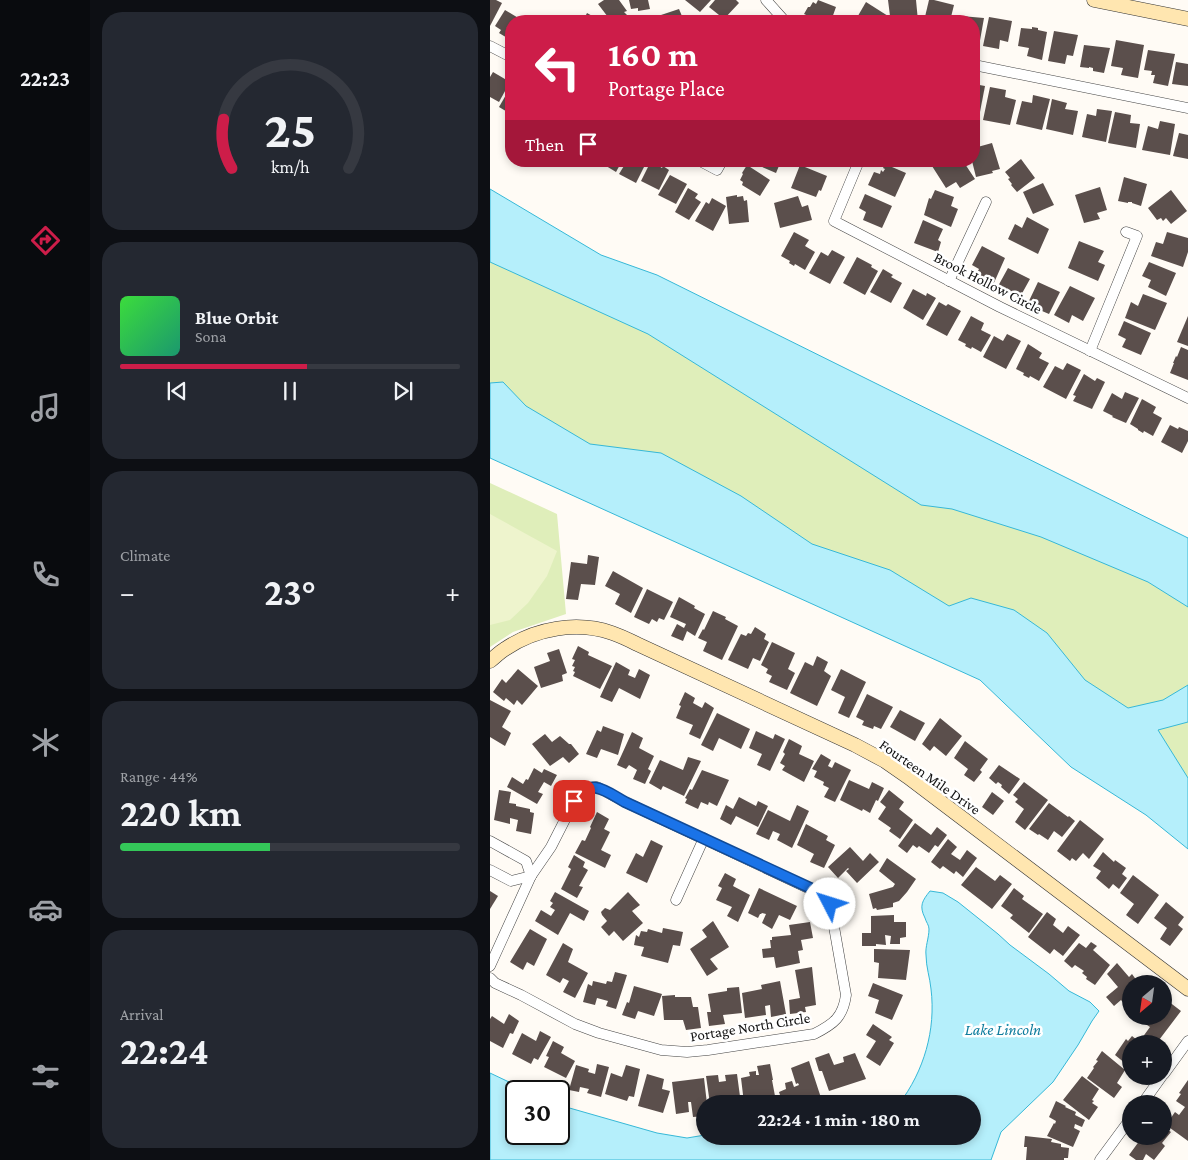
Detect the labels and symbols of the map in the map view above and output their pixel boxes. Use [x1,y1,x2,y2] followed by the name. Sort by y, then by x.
[931,249,1045,317] street label: Brook Hollow Circle
[877,736,984,818] street label: Fourteen Mile Drive
[553,780,595,822] pin
[803,877,855,929] position arrow
[1122,975,1172,1025] north arrow
[689,1010,812,1045] street label: Portage North Circle
[965,1021,1041,1038] water label: Lake Lincoln
[505,1080,570,1145] speed limit sign: 30

